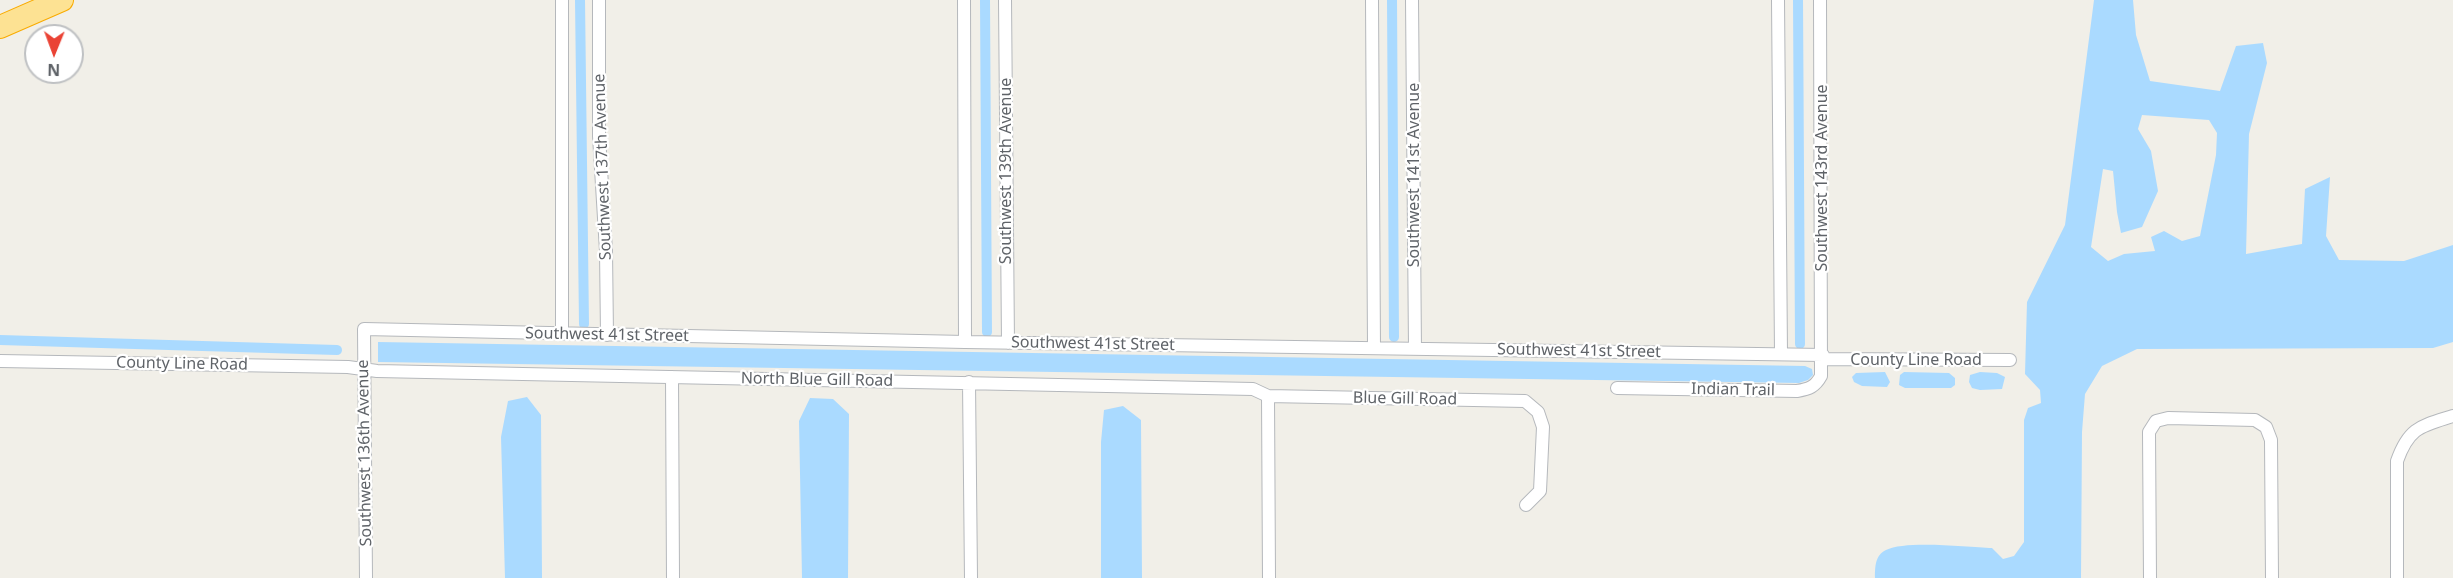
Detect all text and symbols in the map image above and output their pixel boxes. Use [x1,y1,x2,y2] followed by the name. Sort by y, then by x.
[24,24,84,84] north arrow
[47,59,60,81] text: N
[590,73,616,261] street label: Southwest 137th Avenue
[996,78,1016,264] street label: Southwest 139th Avenue
[1404,83,1424,267] street label: Southwest 141st Avenue
[1812,84,1832,272] street label: Southwest 143rd Avenue
[525,324,689,346] street label: Southwest 41st Street
[1011,333,1175,355] street label: Southwest 41st Street
[1497,340,1661,362] street label: Southwest 41st Street
[1850,350,1982,370] street label: County Line Road
[116,353,248,375] street label: County Line Road
[354,360,376,546] street label: Southwest 136th Avenue
[741,369,893,391] street label: North Blue Gill Road
[1691,380,1775,400] street label: Indian Trail
[1353,388,1457,410] street label: Blue Gill Road

